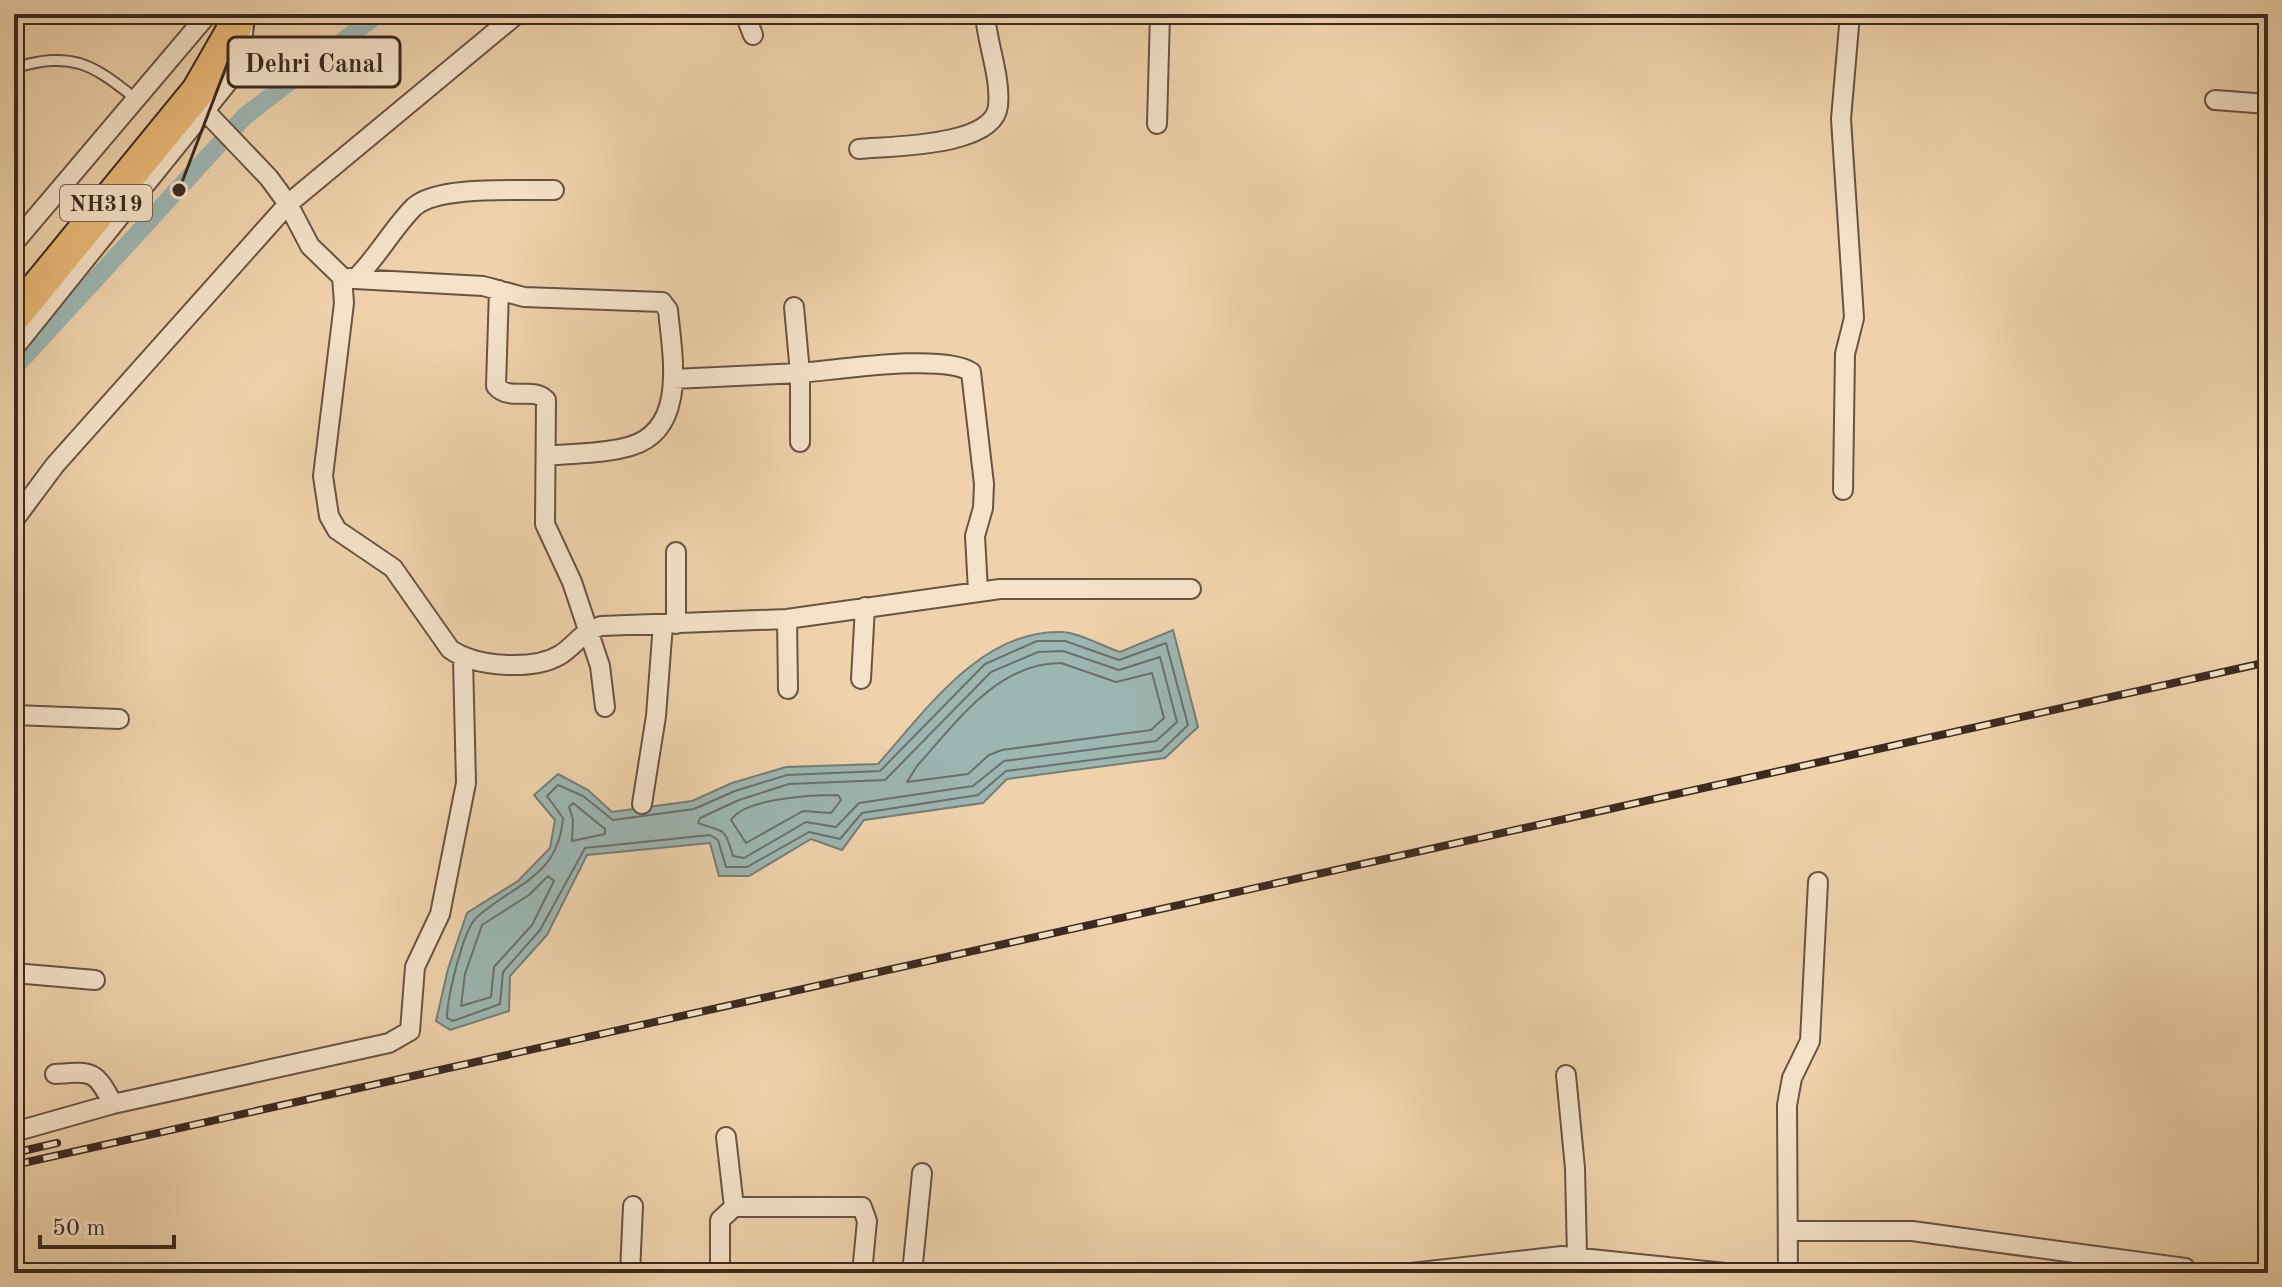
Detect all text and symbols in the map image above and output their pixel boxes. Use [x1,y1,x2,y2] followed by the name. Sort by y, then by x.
[228,37,400,87] callout: Dehri Canal
[244,52,384,78] text: Dehri Canal
[60,185,152,221] road number: NH319
[40,1199,174,1249] scale bar
[52,1217,106,1241] text: 50 m

